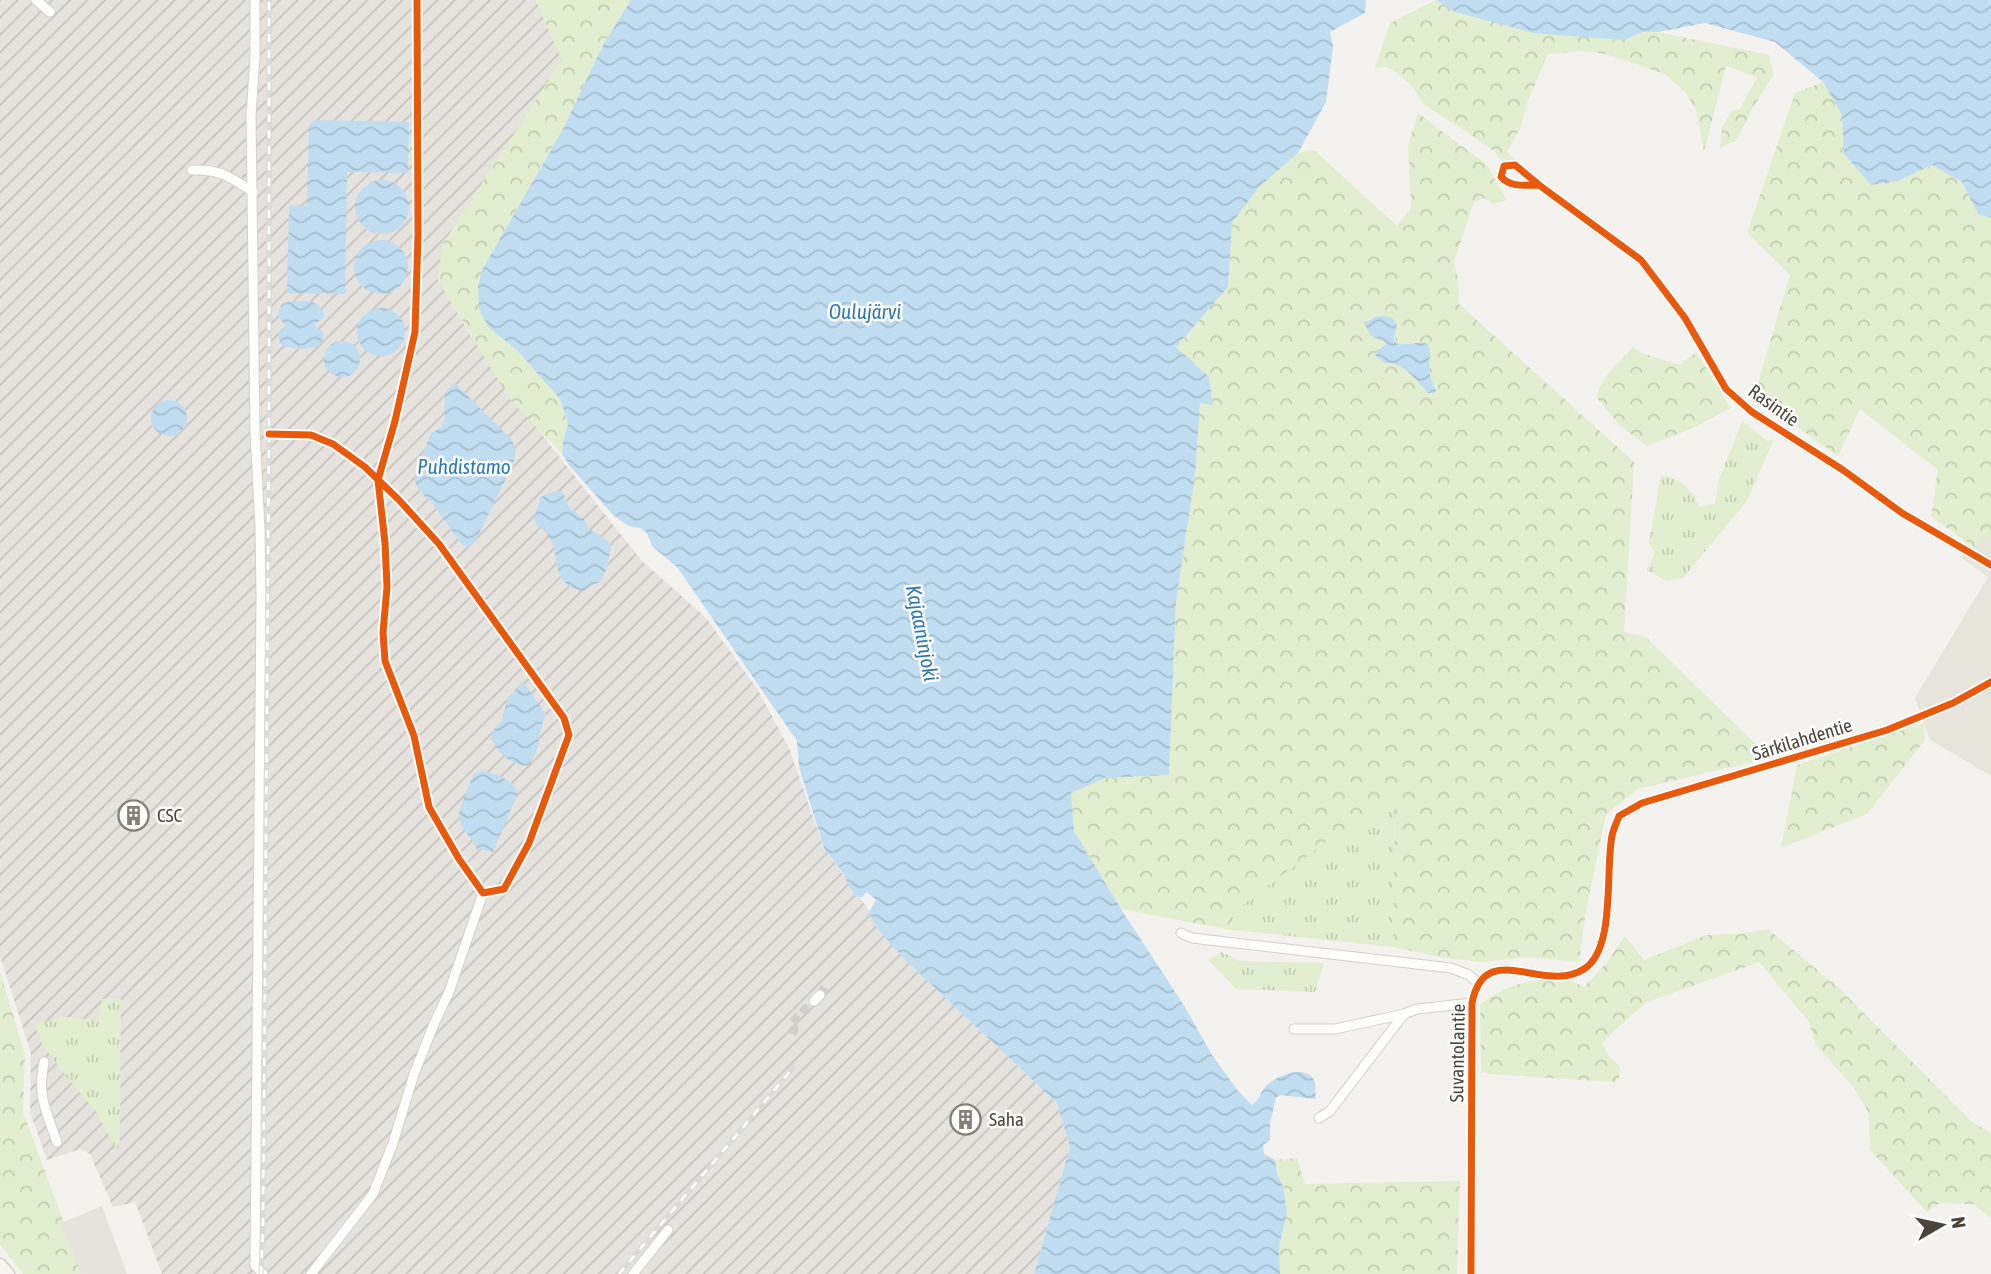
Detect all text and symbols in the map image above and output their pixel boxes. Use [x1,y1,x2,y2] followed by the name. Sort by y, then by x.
[829,299,901,323] water label: Oulujärvi
[1744,379,1804,431] street label: Rasintie
[417,454,511,478] water label: Puhdistamo
[902,583,944,683] water label: Kajaaninjoki
[1750,713,1854,765] street label: Särkilahdentie
[117,798,151,832] building icon: CSC
[157,804,183,826] place label: CSC
[1445,1004,1469,1102] street label: Suvantolantie
[949,1102,983,1136] building icon: Saha
[989,1108,1024,1130] place label: Saha
[1907,1190,1977,1260] north arrow
[1947,1215,1971,1230] text: N

